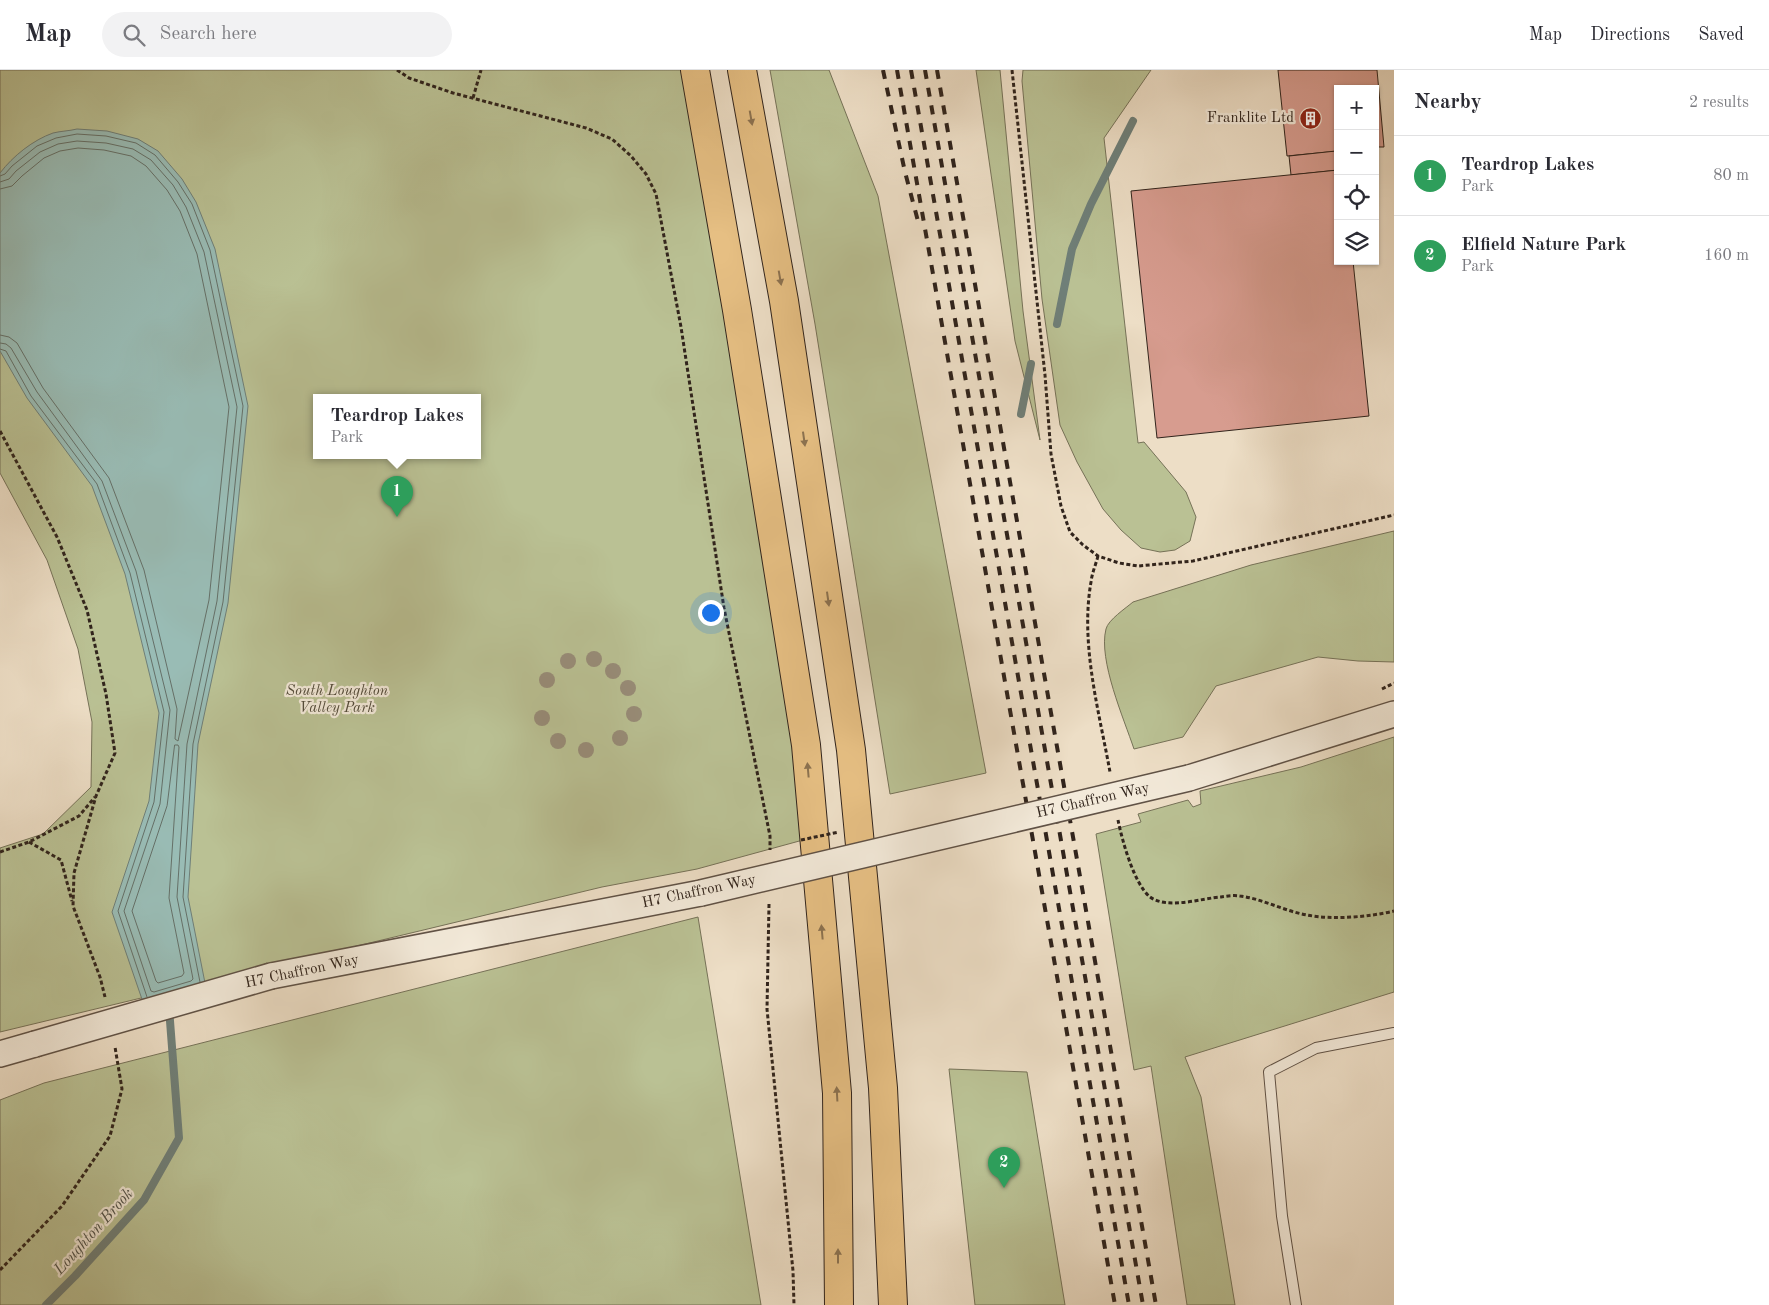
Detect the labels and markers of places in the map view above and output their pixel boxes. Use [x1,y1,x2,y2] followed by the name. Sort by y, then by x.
[1298,106,1322,130] building icon: Franklite Ltd
[1207,111,1294,126] place label: Franklite Ltd
[381,476,413,517] pin: 1
[988,1147,1020,1188] pin: 2

